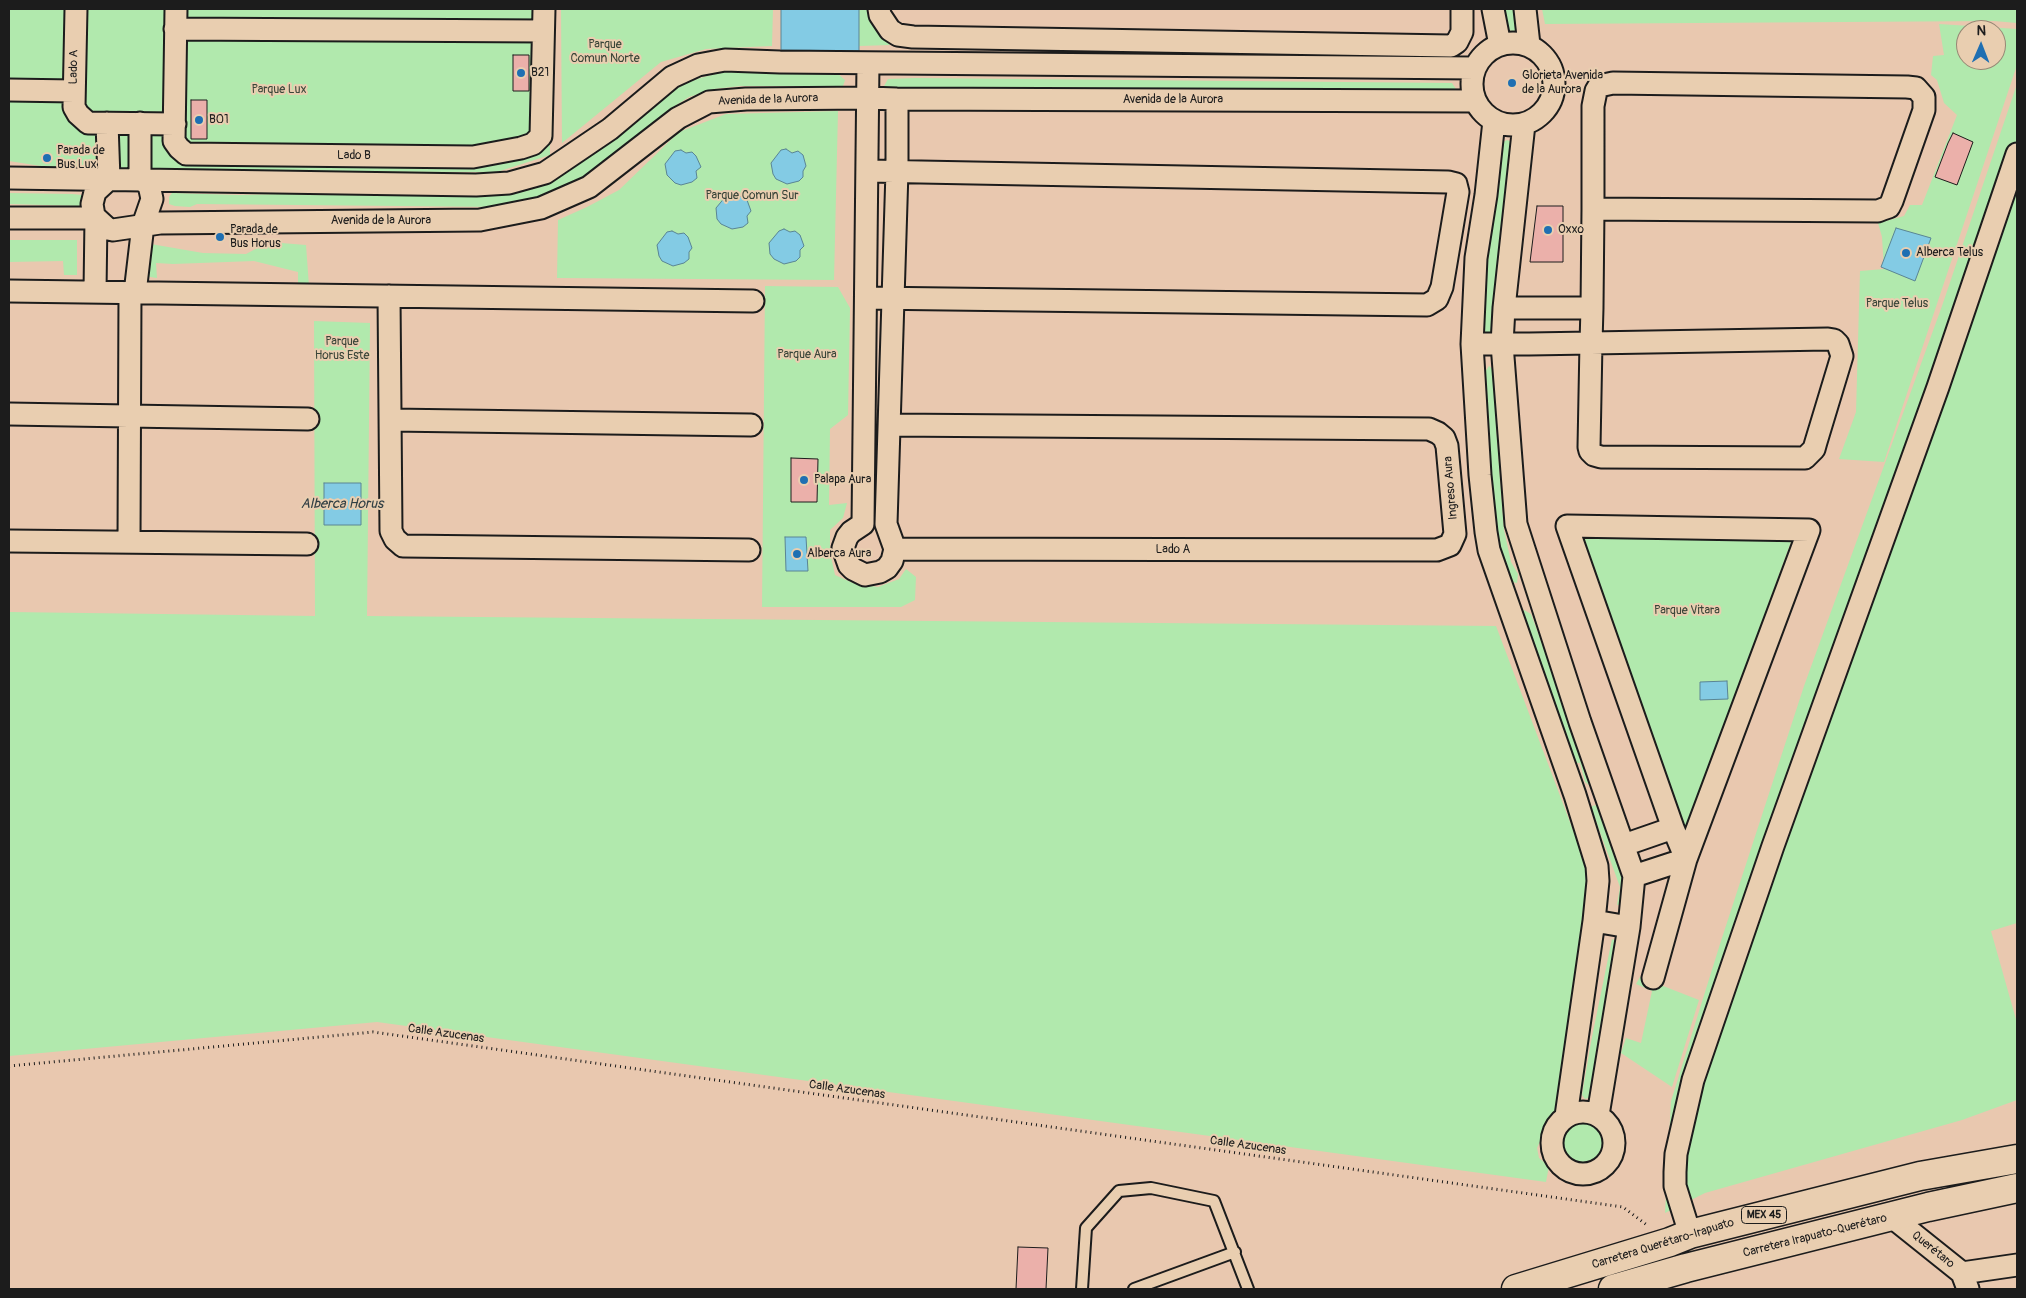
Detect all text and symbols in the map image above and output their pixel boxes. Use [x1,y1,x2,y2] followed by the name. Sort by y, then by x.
[1956,20,2006,70] north arrow
[1976,22,1986,39] text: N
[570,38,640,66] park label: Parque Comun Norte
[66,49,82,85] street label: Lado A
[531,66,549,80] place label: B21
[515,67,527,79] marker: B21
[1522,69,1603,97] place label: Glorieta Avenida de la Aurora
[1506,77,1518,89] marker: Glorieta Avenida de la Aurora
[252,83,306,97] park label: Parque Lux
[718,91,818,109] street label: Avenida de la Aurora
[1123,93,1223,107] street label: Avenida de la Aurora
[209,113,229,127] place label: B01
[193,114,205,126] marker: B01
[57,144,105,172] place label: Parada de Bus Lux
[337,149,371,163] street label: Lado B
[41,152,53,164] marker: Parada de Bus Lux
[705,189,799,203] park label: Parque Comun Sur
[331,214,431,228] street label: Avenida de la Aurora
[230,223,281,251] place label: Parada de Bus Horus
[1558,223,1584,237] place label: Oxxo
[1542,224,1554,236] marker: Oxxo
[214,231,226,243] marker: Parada de Bus Horus
[1916,246,1983,260] place label: Alberca Telus
[1900,247,1912,259] marker: Alberca Telus
[1866,297,1928,311] park label: Parque Telus
[315,335,369,363] park label: Parque Horus Este
[777,348,837,362] park label: Parque Aura
[1441,456,1461,520] street label: Ingreso Aura
[814,473,871,487] place label: Palapa Aura
[798,474,810,486] marker: Palapa Aura
[301,496,383,512] water label: Alberca Horus
[1156,543,1190,557] street label: Lado A
[807,547,871,561] place label: Alberca Aura
[791,548,803,560] marker: Alberca Aura
[1654,604,1720,618] park label: Parque Vitara
[407,1022,485,1046] street label: Calle Azucenas
[808,1078,886,1102] street label: Calle Azucenas
[1209,1134,1287,1158] street label: Calle Azucenas
[1742,1206,1786,1224] road number: MEX 45
[1742,1211,1888,1261] street label: Carretera Irapuato-Querétaro
[1590,1215,1736,1273] street label: Carretera Querétaro-Irapuato
[1909,1228,1957,1272] street label: Querétaro

